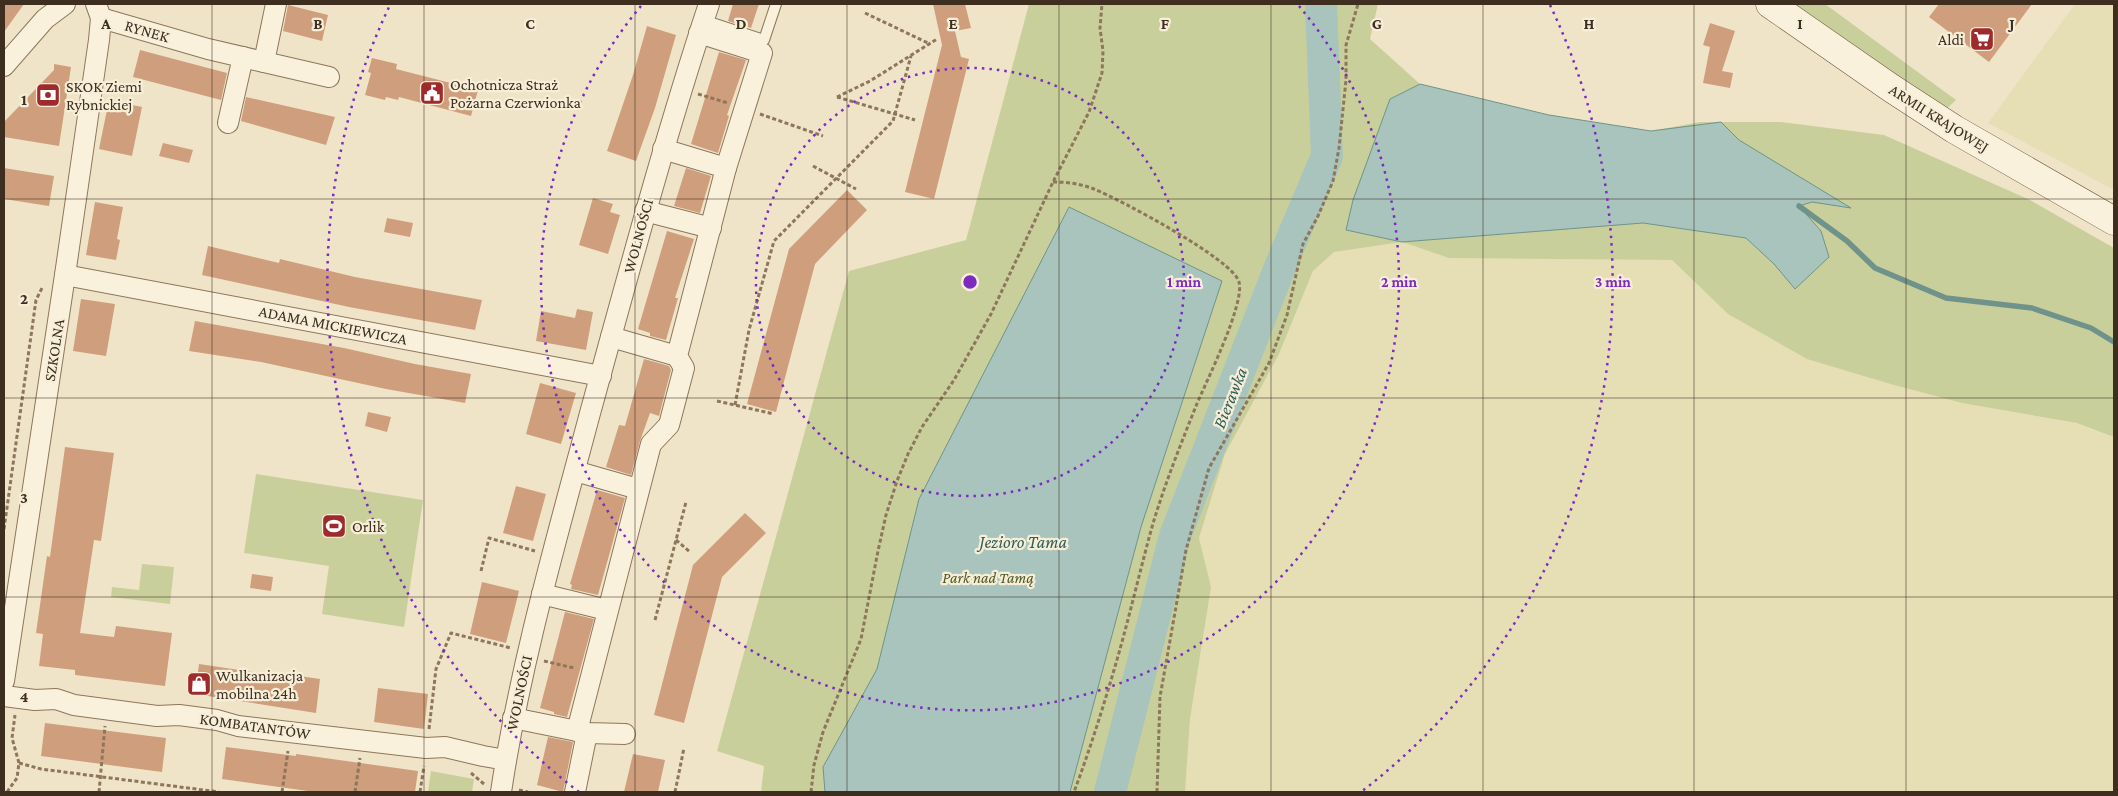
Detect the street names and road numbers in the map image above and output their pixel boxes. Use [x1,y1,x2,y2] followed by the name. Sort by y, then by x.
[123,17,172,46] street label: RYNEK
[1886,81,1992,156] street label: ARMII KRAJOWEJ
[620,197,656,275] street label: WOLNOŚCI
[257,302,409,348] street label: ADAMA MICKIEWICZA
[41,317,67,382] street label: SZKOLNA
[503,654,535,732] street label: WOLNOŚCI
[198,710,312,742] street label: KOMBATANTÓW

